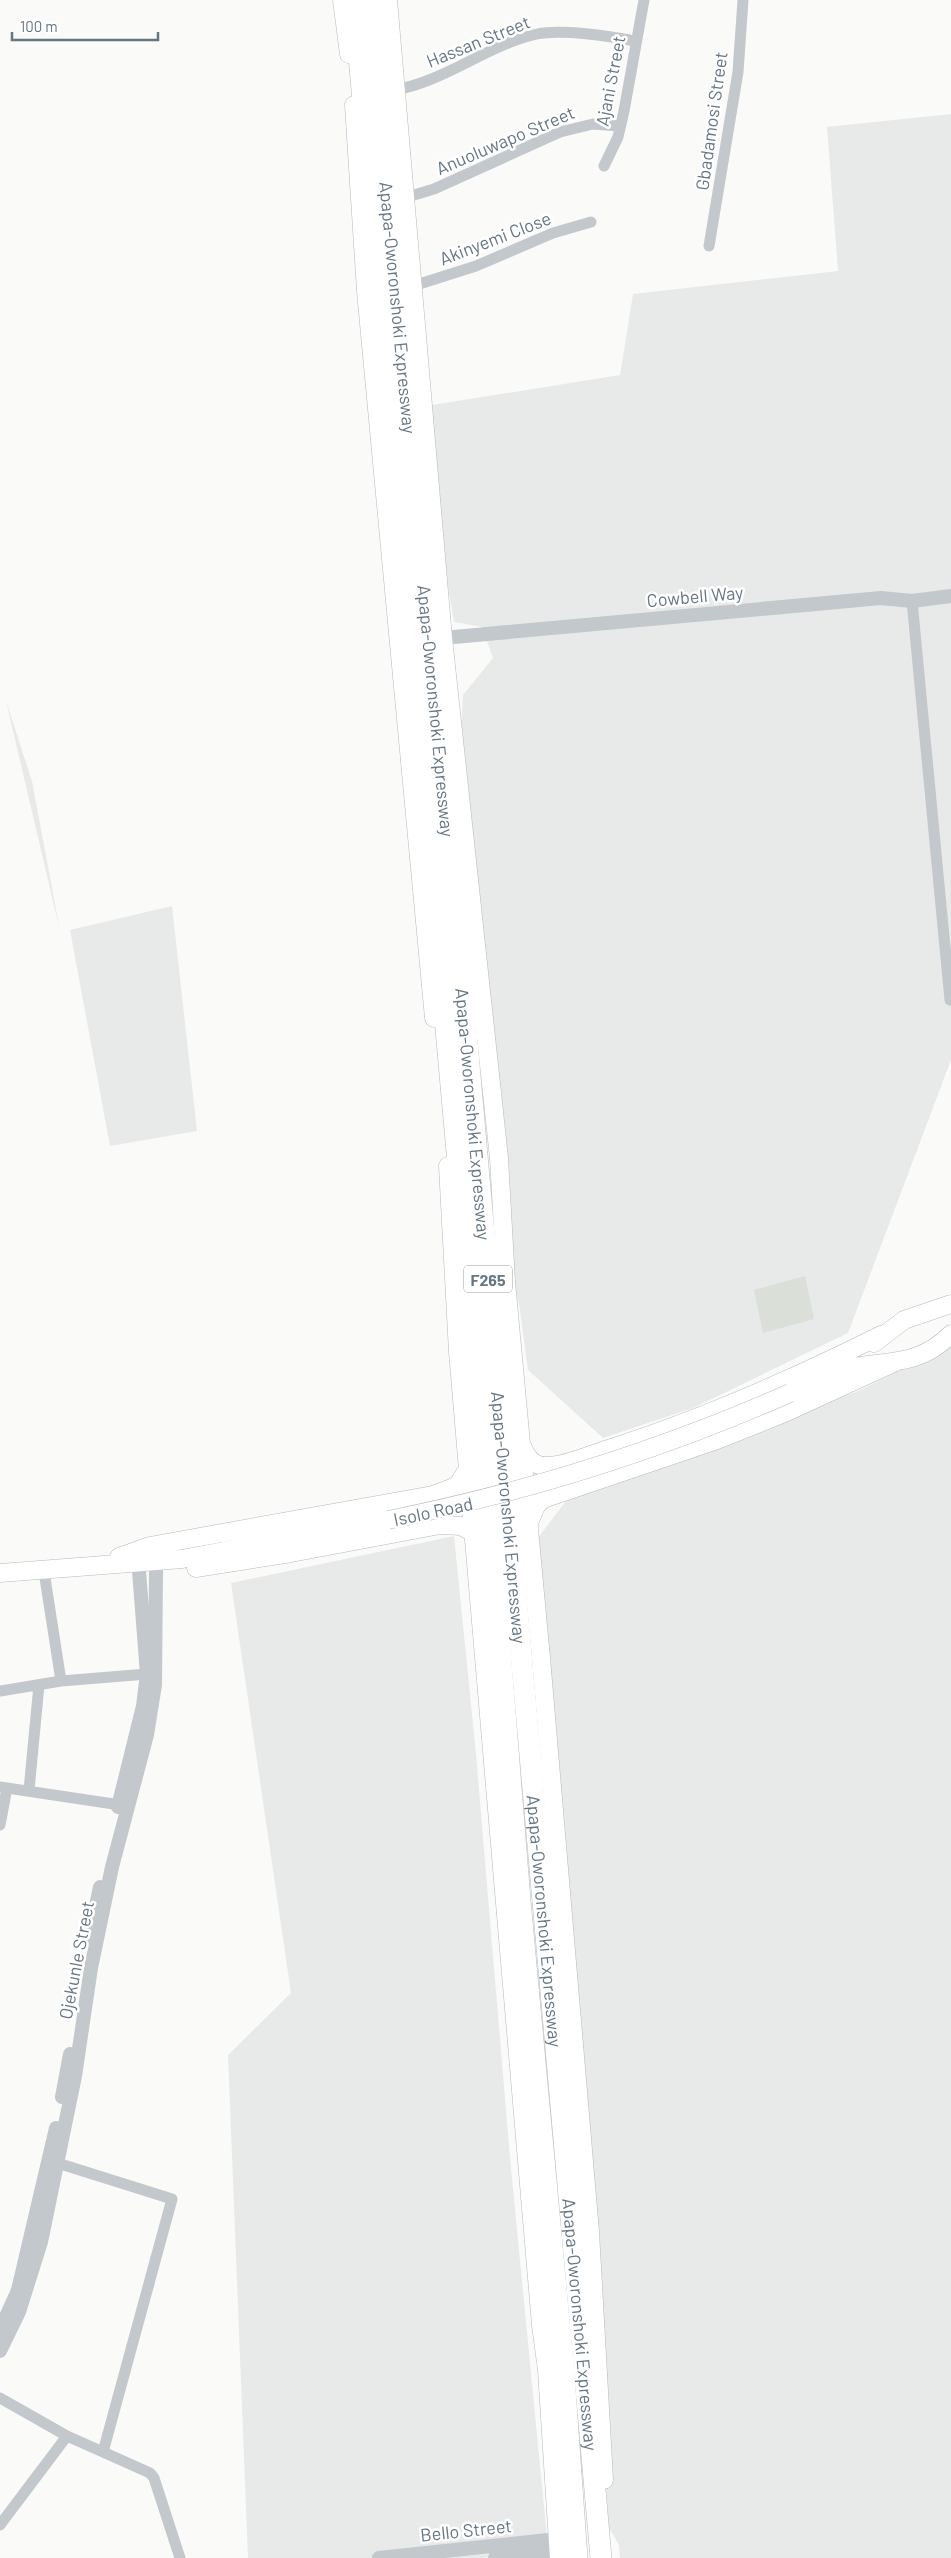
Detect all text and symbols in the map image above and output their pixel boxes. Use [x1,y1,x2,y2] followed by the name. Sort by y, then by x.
[12,10,159,42] scale bar
[423,10,533,72] street label: Hassan Street
[20,17,58,35] text: 100 m
[590,34,630,128] street label: Ajani Street
[690,50,732,192] street label: Gbadamosi Street
[432,101,578,179] street label: Anuoluwapo Street
[375,181,421,435] street label: Apapa-Oworonshoki Expressway
[436,207,554,269] street label: Akinyemi Close
[646,581,744,611] street label: Cowbell Way
[413,584,459,838] street label: Apapa-Oworonshoki Expressway
[451,987,495,1241] street label: Apapa-Oworonshoki Expressway
[464,1266,512,1292] road number: F265
[487,1390,531,1645] street label: Apapa-Oworonshoki Expressway
[391,1492,475,1530] street label: Isolo Road
[523,1794,567,2048] street label: Apapa-Oworonshoki Expressway
[54,1899,98,2021] street label: Ojekunle Street
[558,2197,602,2452] street label: Apapa-Oworonshoki Expressway
[419,2514,513,2546] street label: Bello Street

